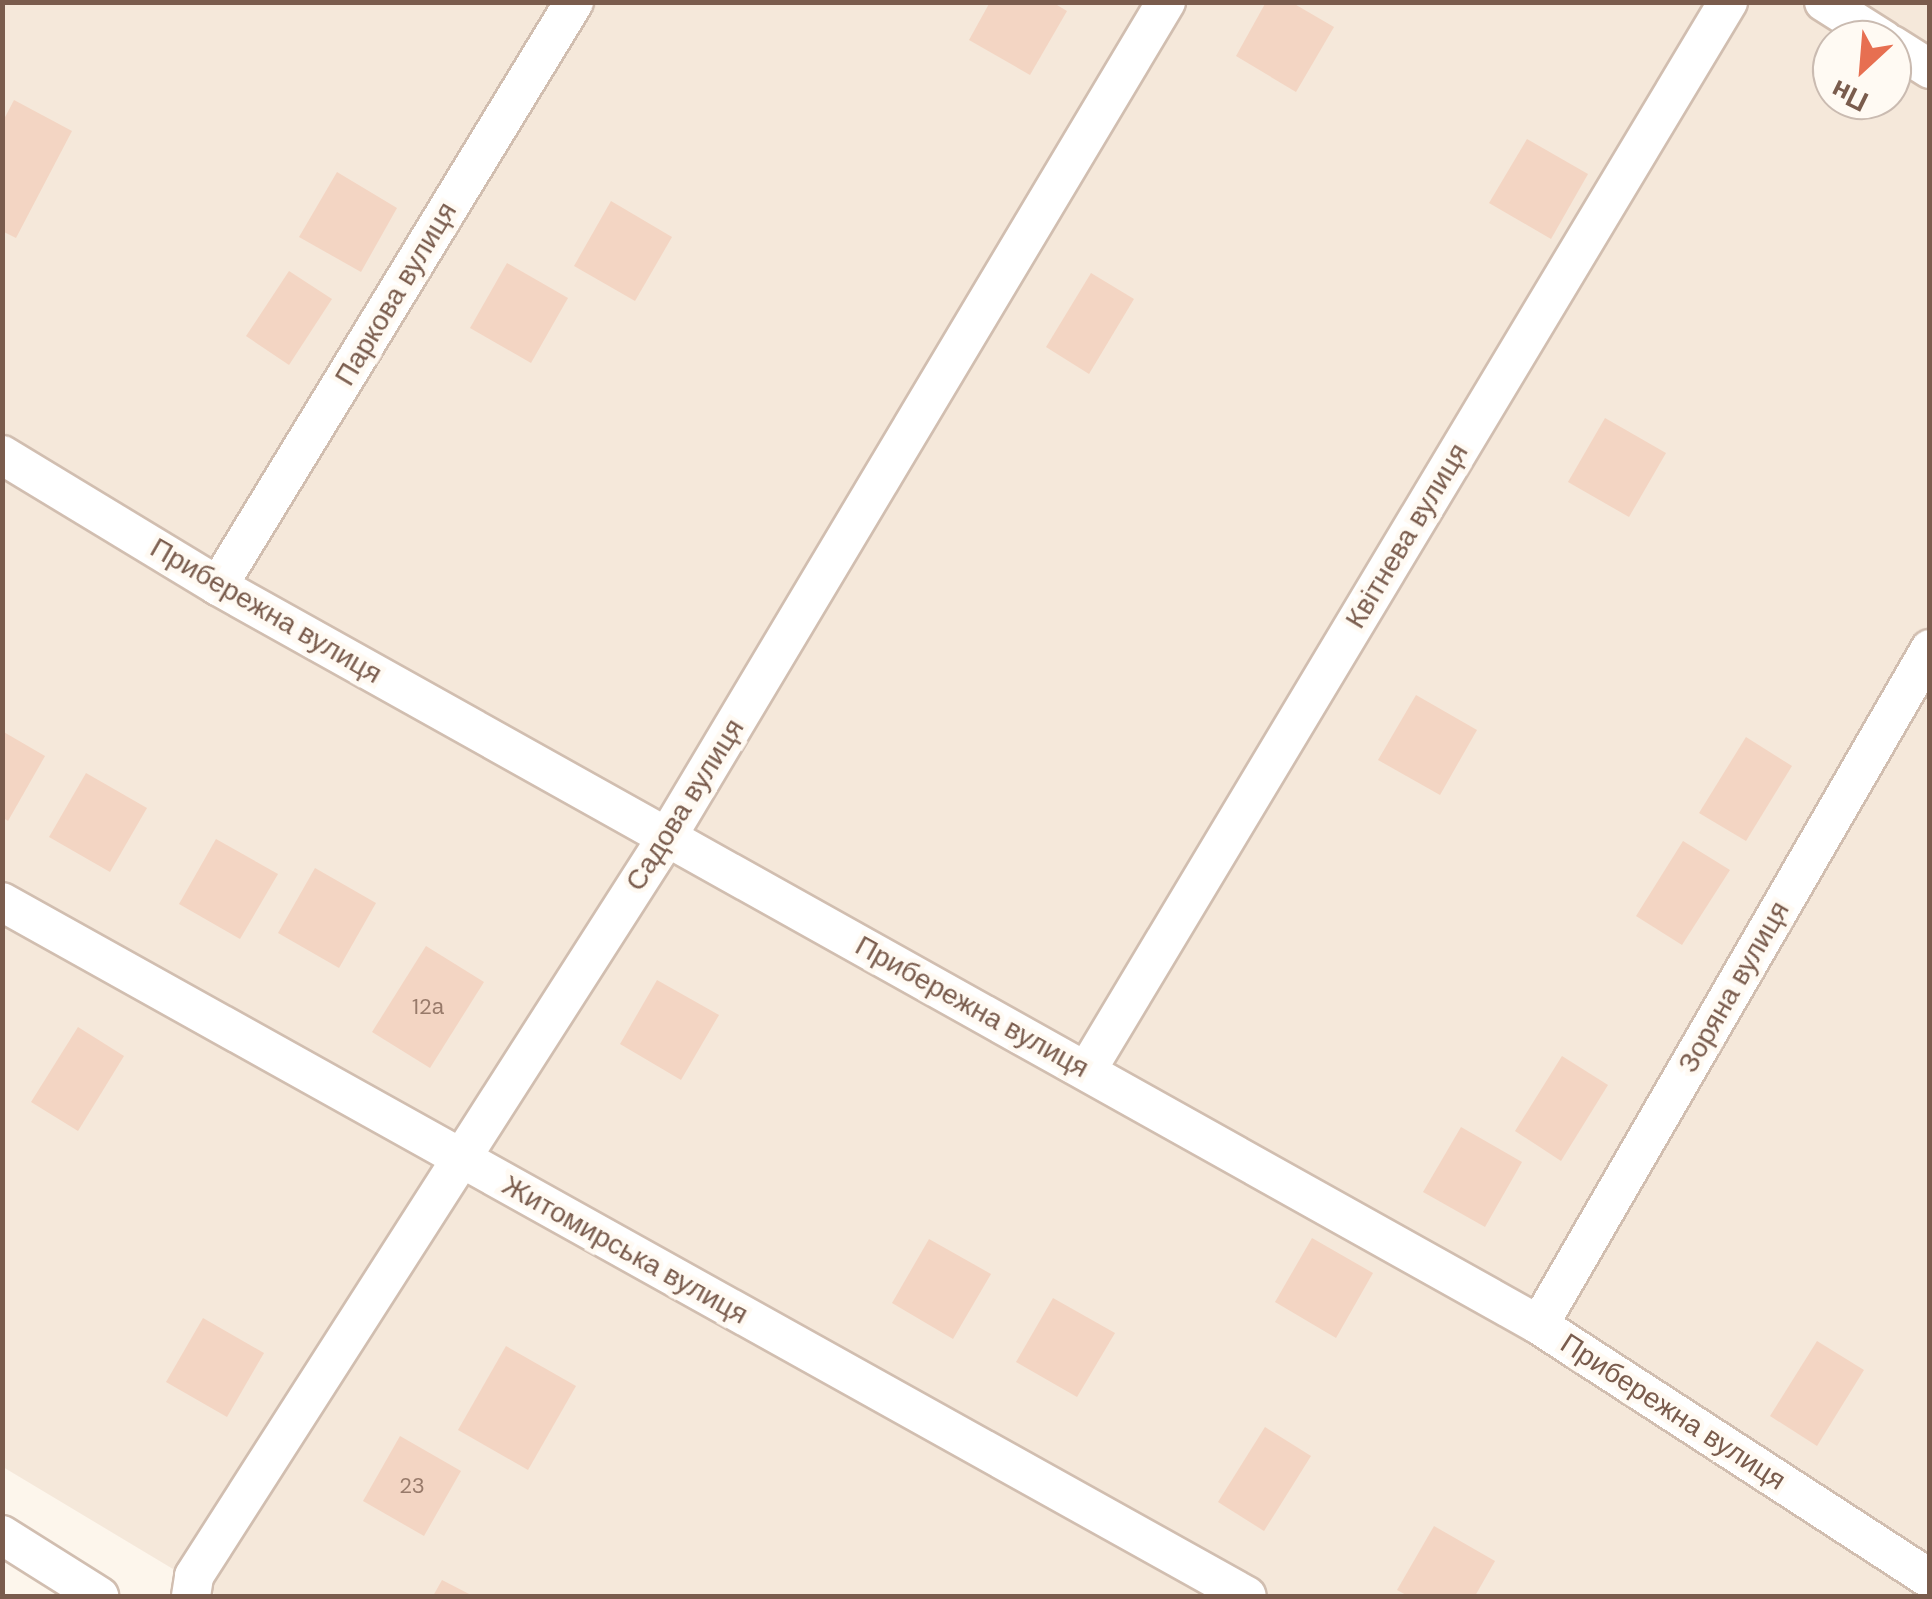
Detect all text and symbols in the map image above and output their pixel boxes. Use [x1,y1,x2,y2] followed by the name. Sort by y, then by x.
[1812,20,1912,120] north arrow
[1825,71,1874,120] text: Пн
[328,196,464,392] street label: Паркова вулиця
[1339,437,1475,635] street label: Квітнева вулиця
[144,531,388,691] street label: Прибережна вулиця
[619,713,751,897] street label: Садова вулиця
[1671,895,1797,1079] street label: Зоряна вулиця
[849,929,1095,1085] street label: Прибережна вулиця
[412,994,444,1020] house number: 12а
[496,1169,754,1331] street label: Житомирська вулиця
[1554,1327,1792,1497] street label: Прибережна вулиця
[399,1473,425,1499] house number: 23

